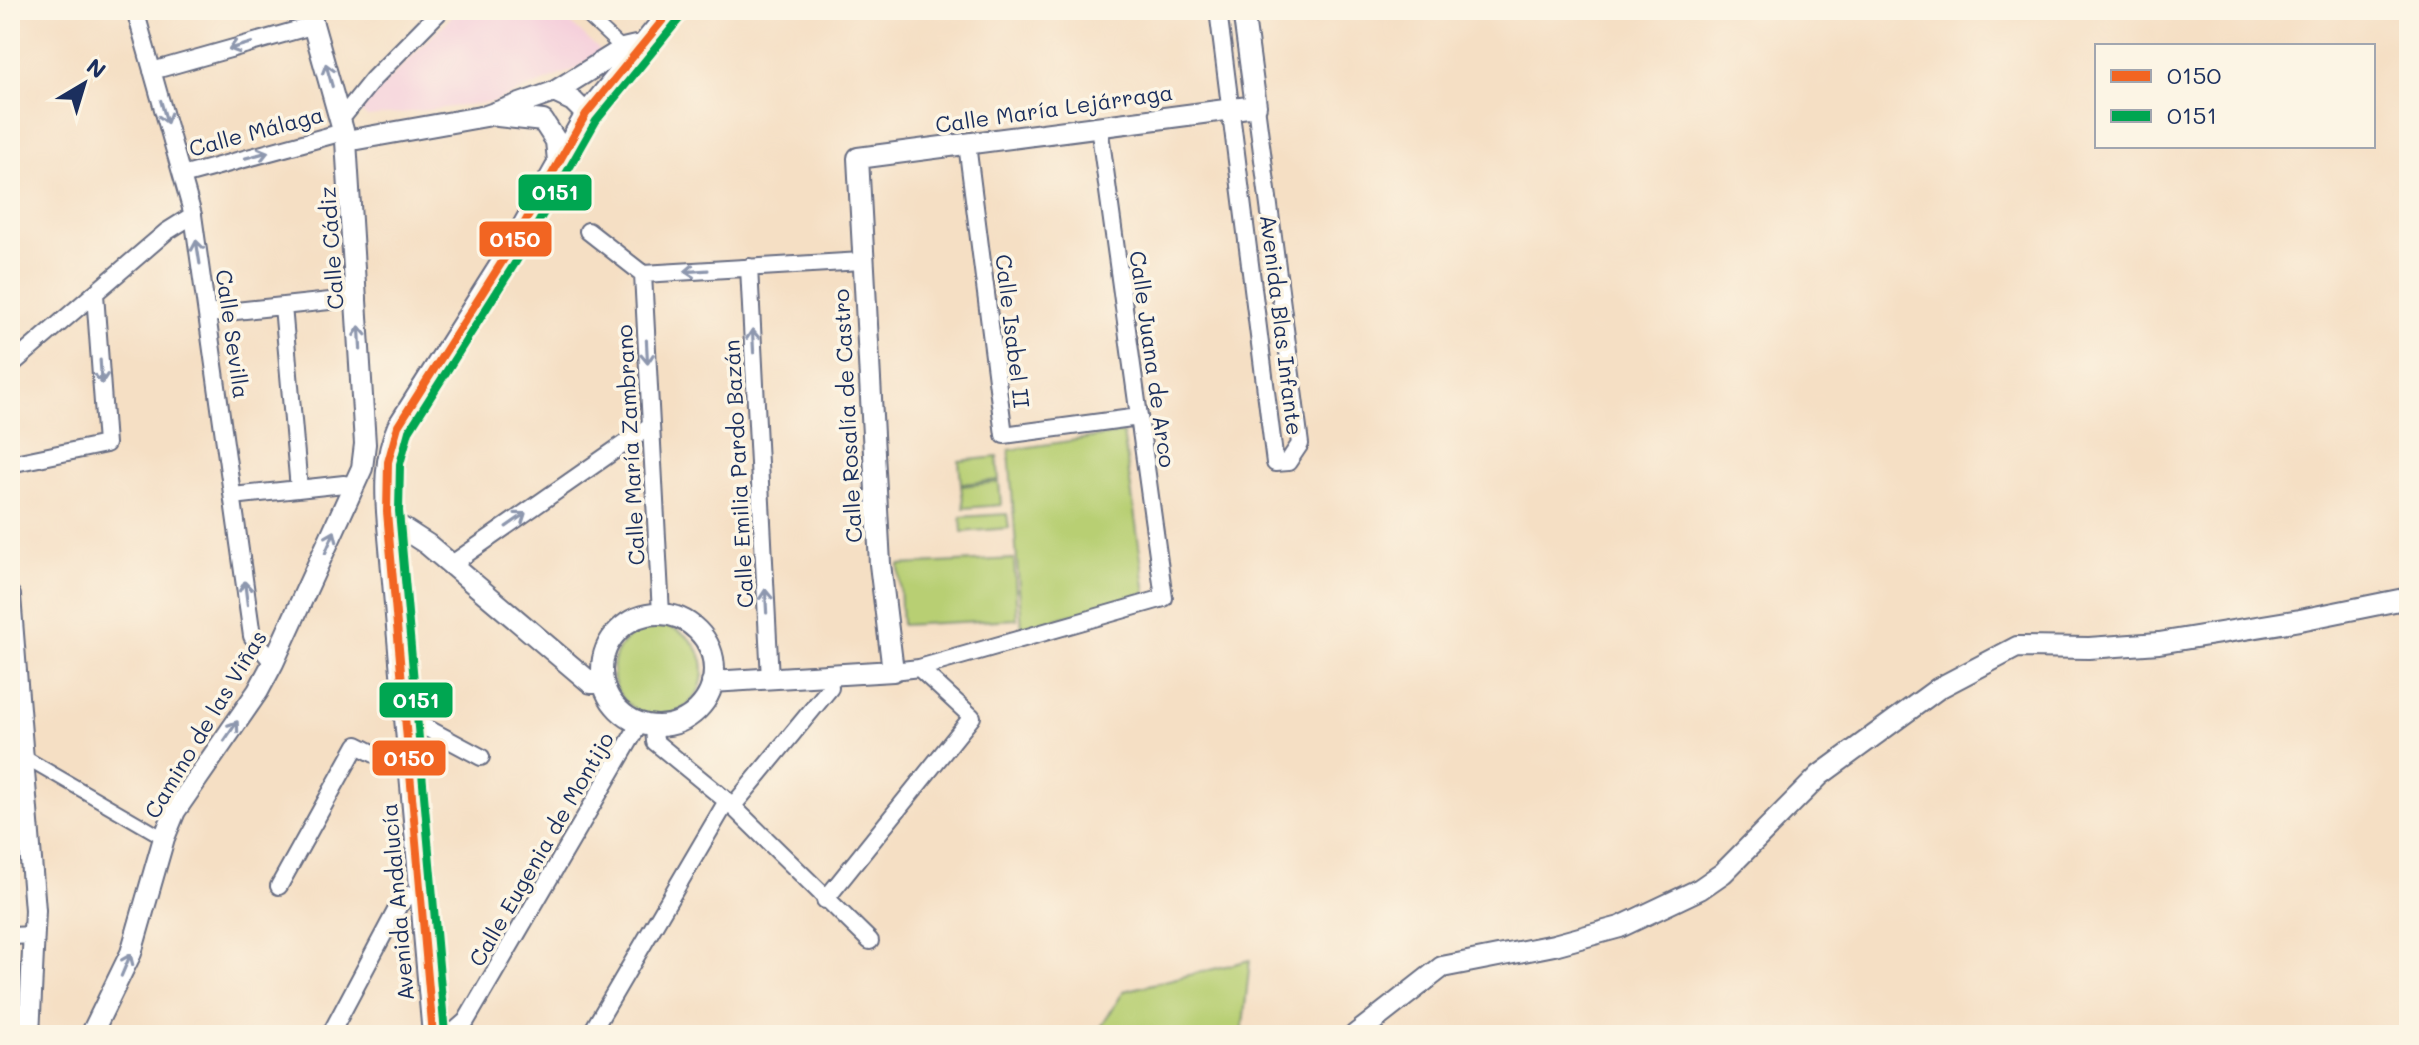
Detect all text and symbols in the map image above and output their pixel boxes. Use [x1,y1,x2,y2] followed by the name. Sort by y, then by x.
[227,39,253,54] one-way arrow
[44,44,124,124] north arrow
[2095,44,2375,148] legend
[81,51,112,84] text: N
[2167,59,2222,90] text: 0150
[320,63,335,89] one-way arrow
[933,77,1175,139] street label: Calle María Lejárraga
[158,99,172,124] one-way arrow
[186,99,326,163] street label: Calle Málaga
[2167,99,2217,130] text: 0151
[244,147,270,162] one-way arrow
[517,173,593,212] line badge: 0151
[532,177,578,206] text: 0151
[312,185,350,311] street label: Calle Cádiz
[1254,213,1310,437] street label: Avenida Blas Infante
[478,220,553,258] line badge: 0150
[490,224,540,253] text: 0150
[190,240,205,265] one-way arrow
[1123,249,1183,469] street label: Calle Juana de Arco
[989,252,1037,410] street label: Calle Isabel II
[683,264,710,279] one-way arrow
[210,267,256,401] street label: Calle Sevilla
[826,288,868,544] street label: Calle Rosalía de Castro
[609,324,651,566] street label: Calle María Zambrano
[352,325,367,352] one-way arrow
[745,328,760,355] one-way arrow
[640,338,655,365] one-way arrow
[716,339,760,609] street label: Calle Emilia Pardo Bazán
[94,358,109,385] one-way arrow
[504,512,526,528] one-way arrow
[323,530,338,554] one-way arrow
[238,581,253,606] one-way arrow
[759,588,774,615] one-way arrow
[137,624,273,824] street label: Camino de las Viñas
[378,681,454,719] line badge: 0151
[393,685,439,714] text: 0151
[223,720,239,742] one-way arrow
[462,727,620,971] street label: Calle Eugenia de Montijo
[371,739,447,777] line badge: 0150
[384,743,434,772] text: 0150
[374,802,420,1002] street label: Avenida Andalucía
[119,953,134,978] one-way arrow

